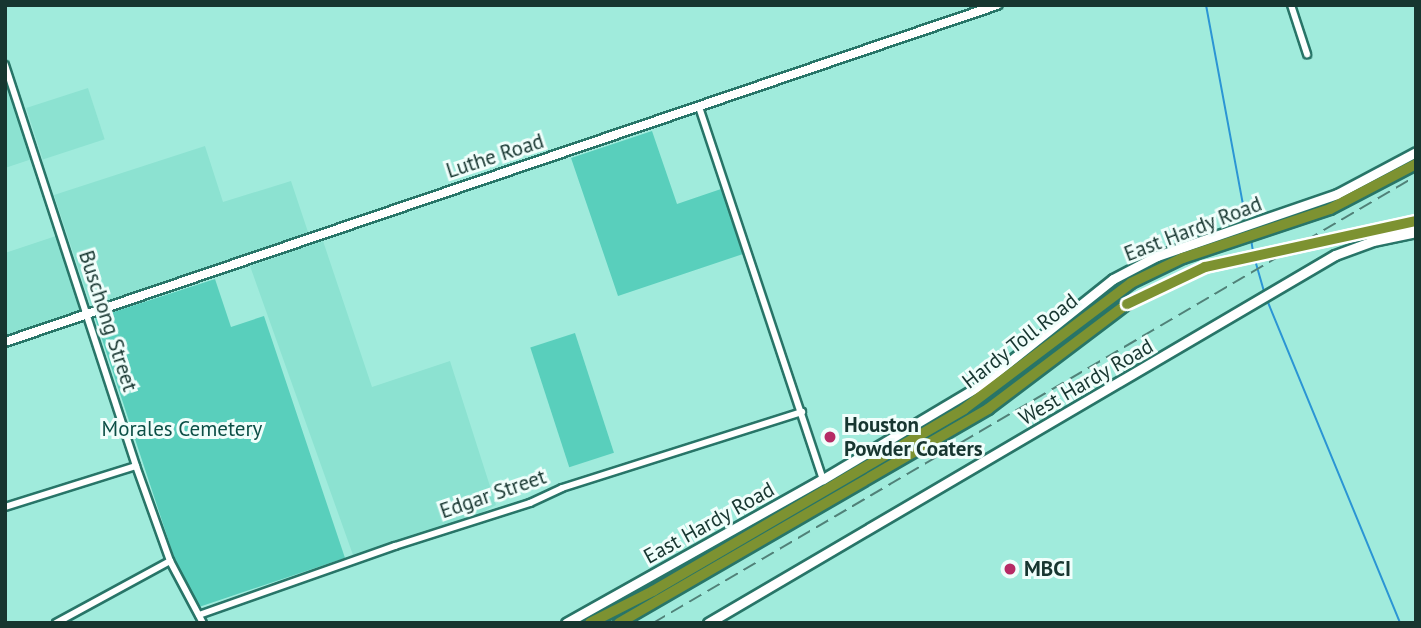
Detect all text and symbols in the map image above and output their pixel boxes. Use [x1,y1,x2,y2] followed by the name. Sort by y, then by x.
[443,128,547,184] street label: Luthe Road
[1120,191,1266,267] street label: East Hardy Road
[73,247,143,395] street label: Buschong Street
[957,288,1083,394] street label: Hardy Toll Road
[1014,333,1158,431] street label: West Hardy Road
[844,412,983,462] place label: Houston Powder Coaters
[102,416,262,442] park label: Morales Cemetery
[822,429,838,445] marker: Houston Powder Coaters
[437,464,549,524] street label: Edgar Street
[639,477,779,569] street label: East Hardy Road
[1024,556,1071,582] place label: MBCI
[1002,561,1018,577] marker: MBCI

